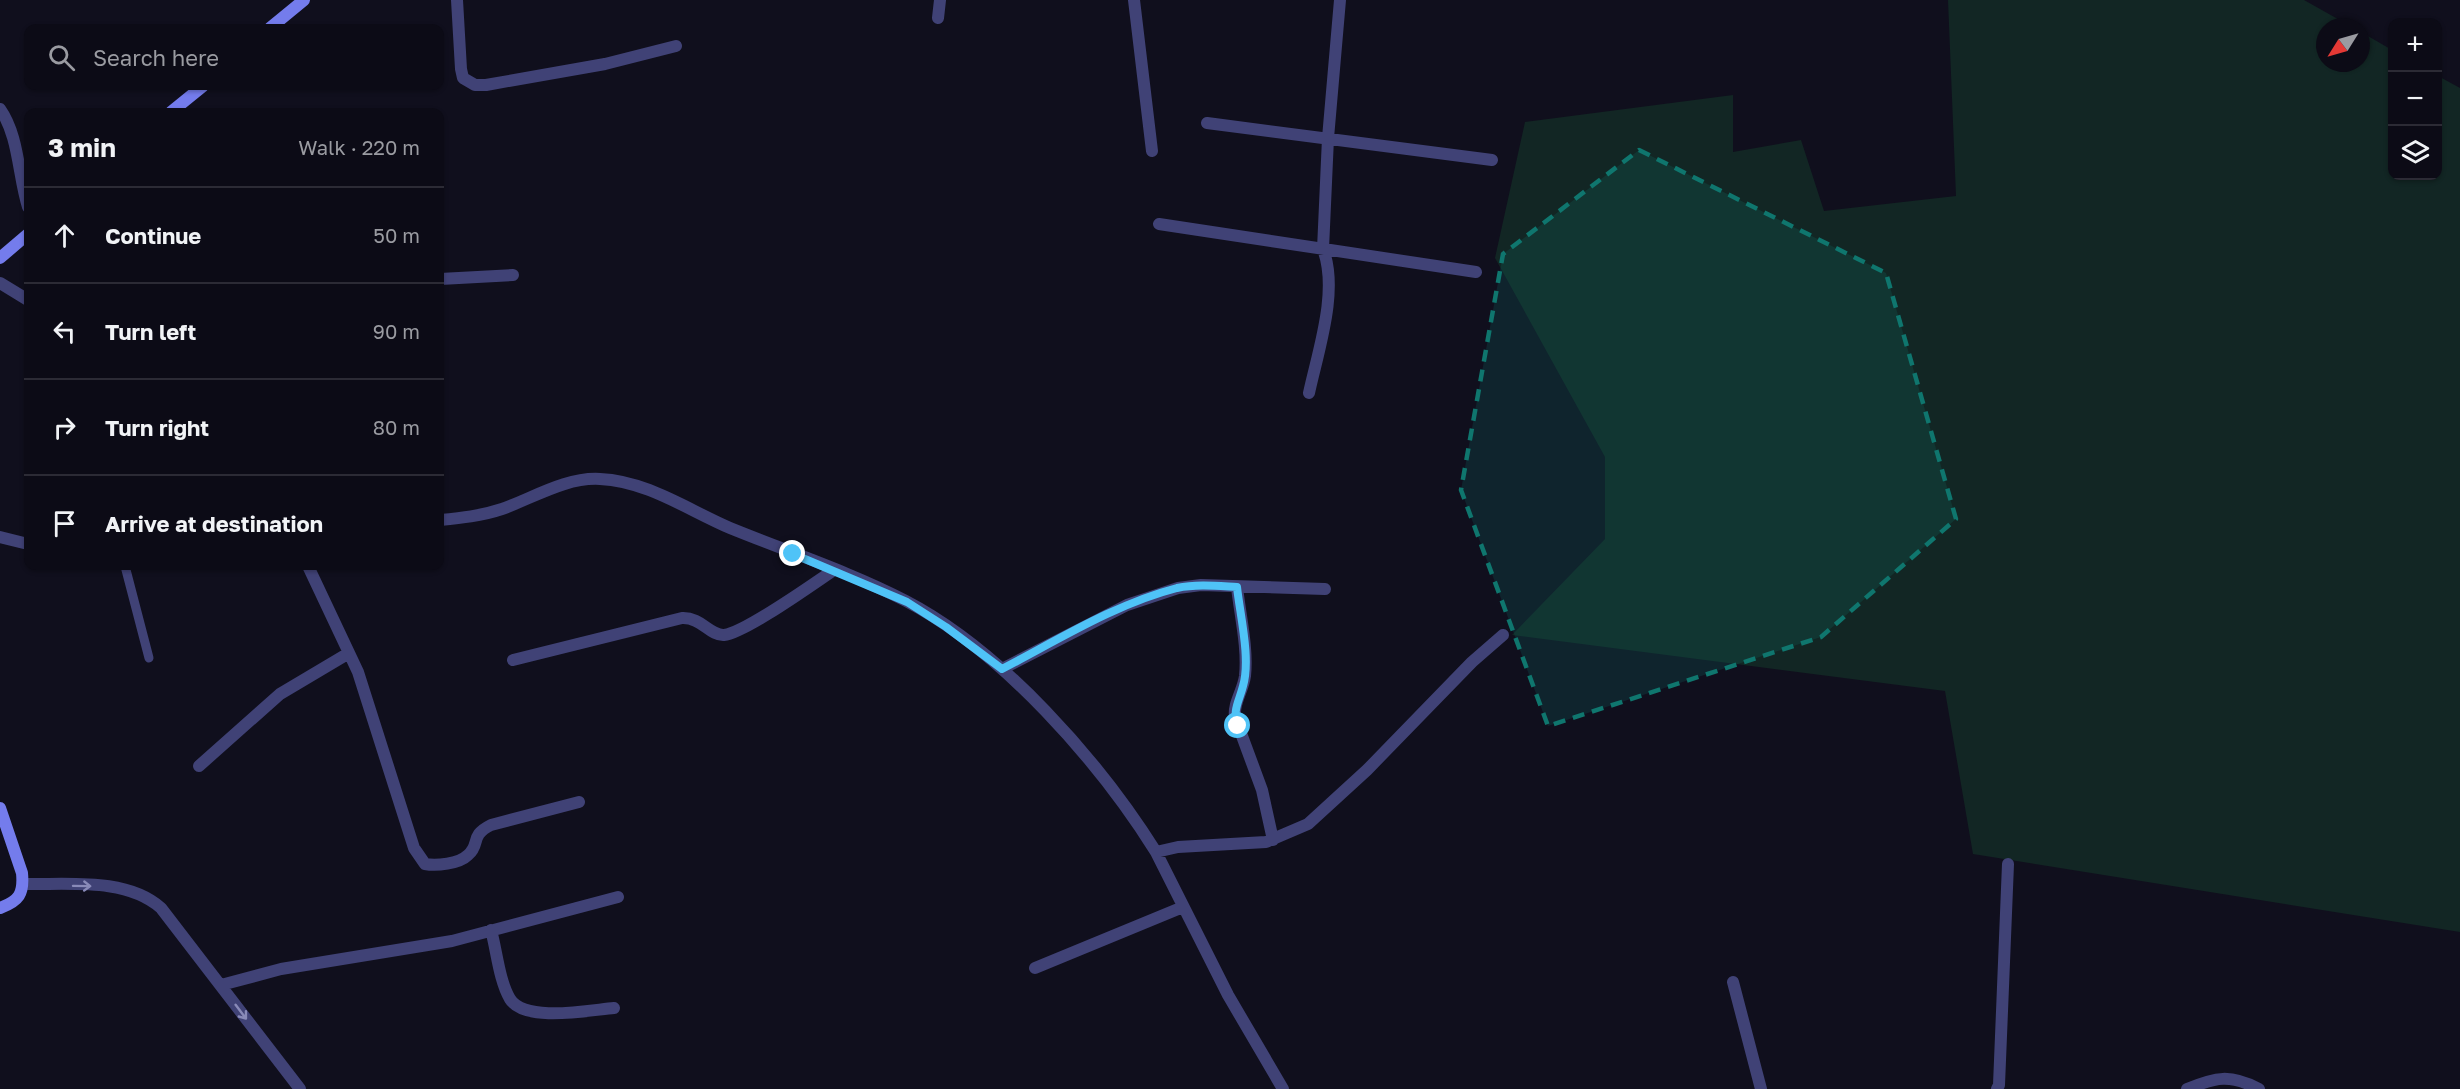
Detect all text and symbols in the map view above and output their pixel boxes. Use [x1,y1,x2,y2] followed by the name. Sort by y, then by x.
[2316,18,2370,72] north arrow
[2388,18,2442,180] map controls
[2388,18,2442,72] button: +
[24,24,444,90] search box
[45,41,78,74] icon: search
[93,44,219,71] text: Search here
[2388,72,2442,126] button: −
[2388,126,2442,180] button: layers
[48,132,116,163] text: 3 min
[298,135,420,159] text: Walk · 220 m
[48,219,81,252] icon: ahead
[105,222,201,249] text: Continue
[373,223,420,247] text: 50 m
[48,315,81,348] icon: left
[105,318,196,345] text: Turn left
[373,319,420,343] text: 90 m
[48,411,81,444] icon: right
[105,414,209,441] text: Turn right
[373,415,420,439] text: 80 m
[48,507,81,540] icon: arrive
[105,510,323,537] text: Arrive at destination
[779,540,805,566] route end
[1224,712,1250,738] route start
[71,880,91,891] one-way arrow
[235,1004,248,1020] one-way arrow

